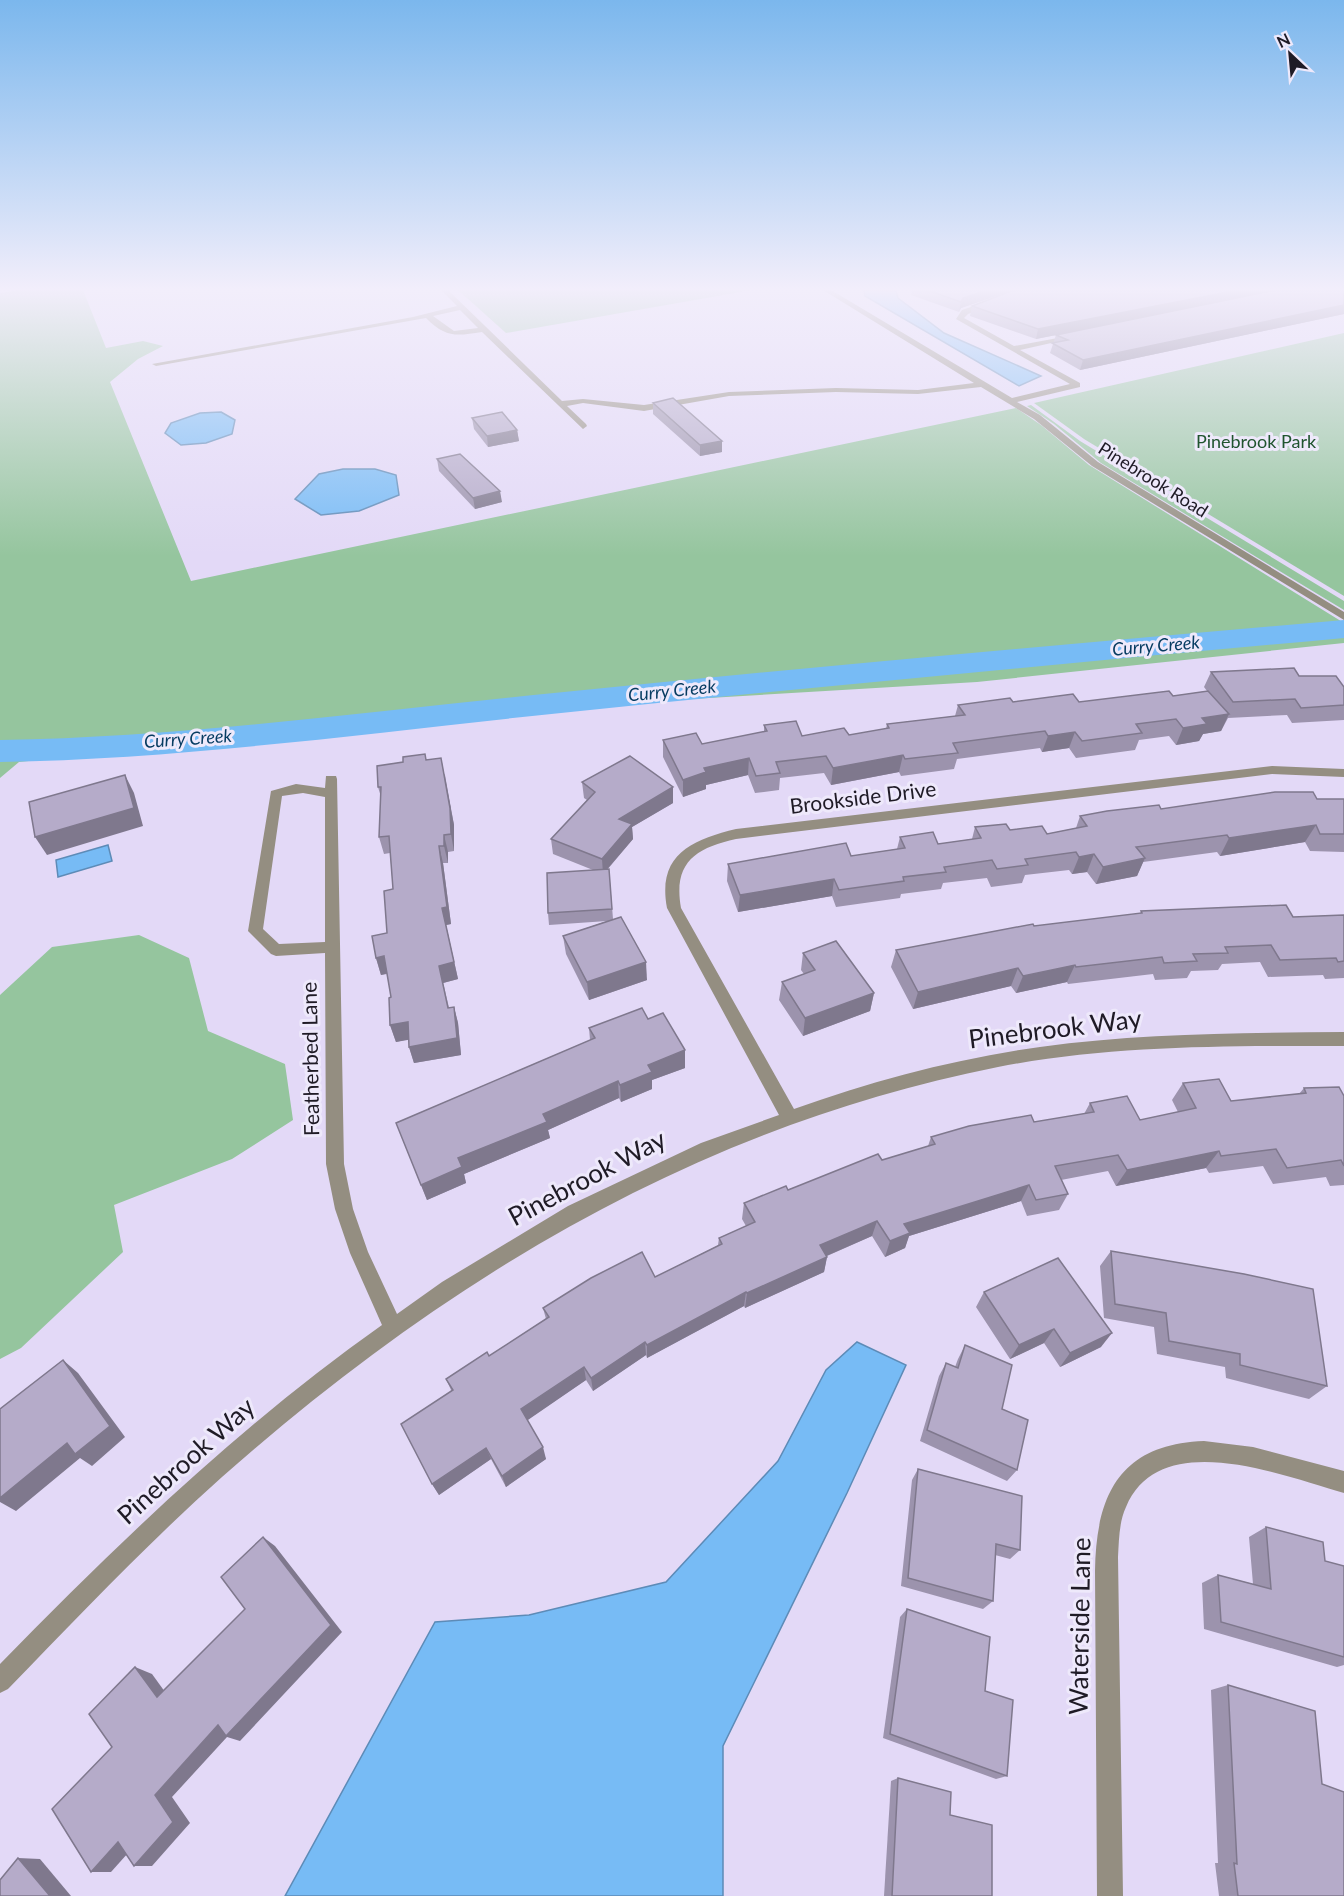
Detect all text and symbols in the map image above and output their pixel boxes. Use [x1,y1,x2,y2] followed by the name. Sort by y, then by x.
[1260,24,1320,84] north arrow
[1274,29,1293,51] text: N
[1196,430,1317,452] park label: Pinebrook Park
[1095,437,1212,522] street label: Pinebrook Road
[1111,630,1201,660] water label: Curry Creek
[627,674,717,706] water label: Curry Creek
[143,724,233,752] water label: Curry Creek
[788,775,938,818] street label: Brookside Drive
[296,982,323,1136] street label: Featherbed Lane
[967,1001,1144,1054] street label: Pinebrook Way
[502,1122,671,1232] street label: Pinebrook Way
[110,1390,261,1530] street label: Pinebrook Way
[1061,1537,1097,1715] street label: Waterside Lane

